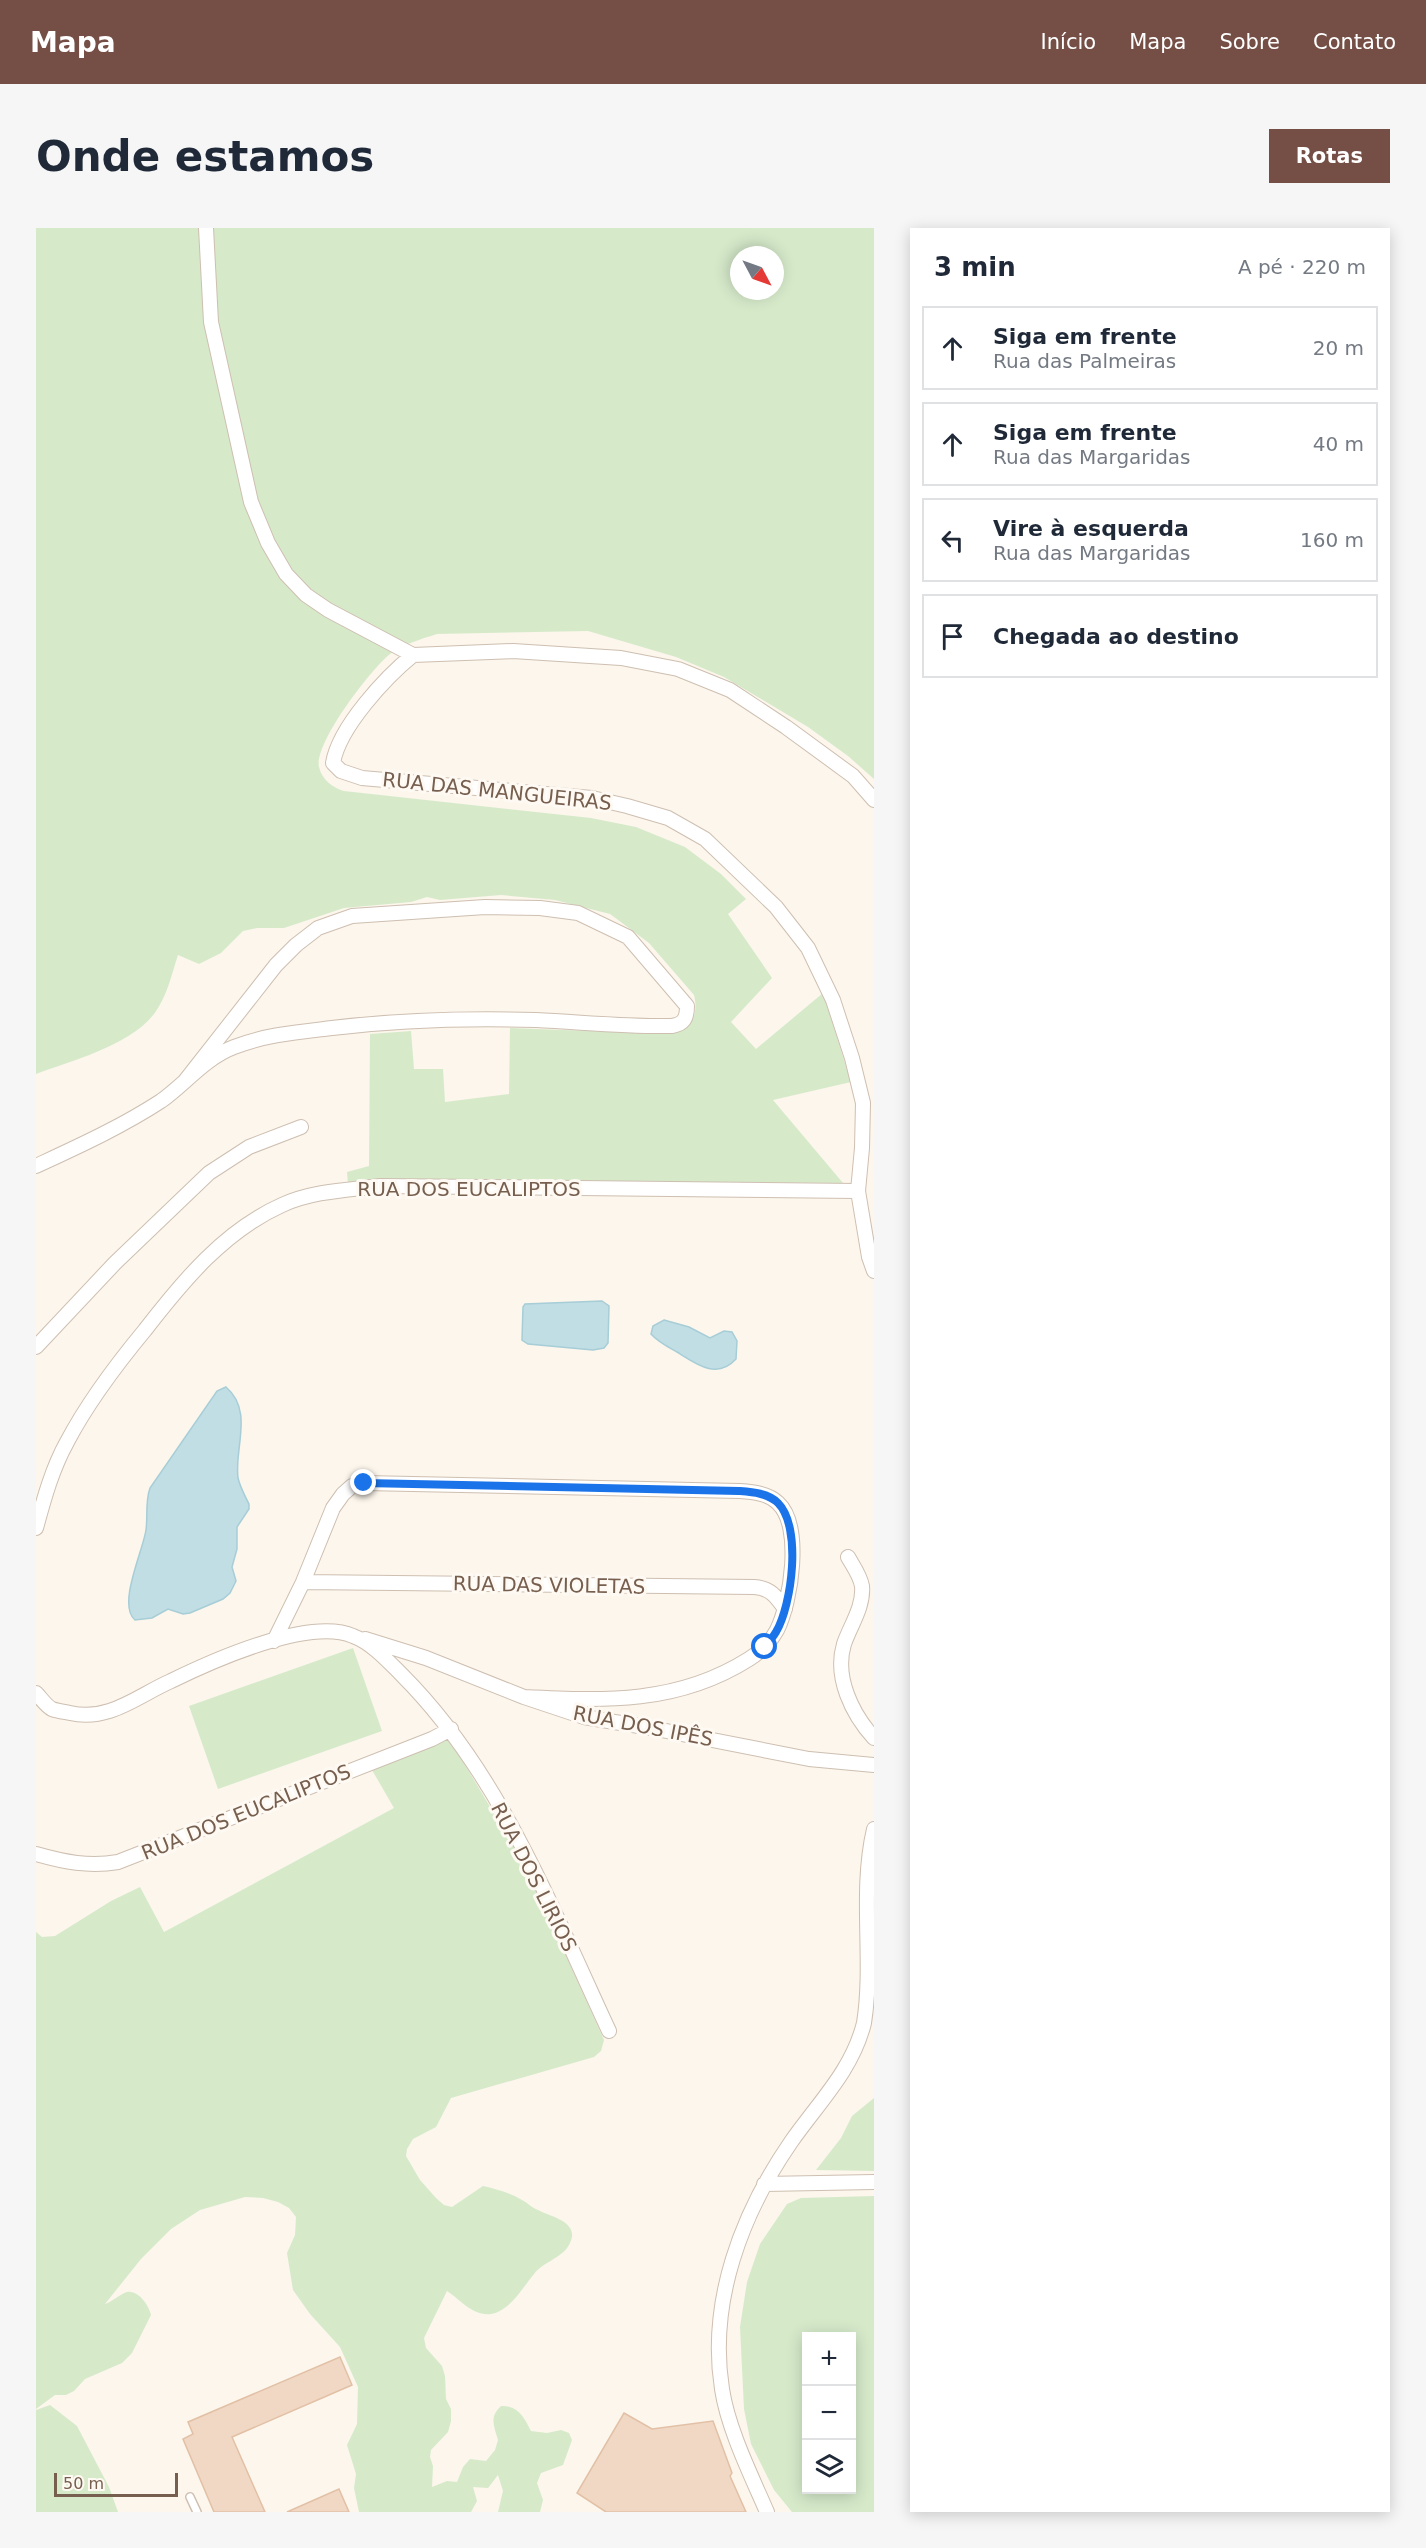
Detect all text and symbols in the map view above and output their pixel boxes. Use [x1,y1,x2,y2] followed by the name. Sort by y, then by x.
[30,26,116,59] text: Mapa
[1041,30,1096,54] text: Início
[1129,30,1186,54] text: Mapa
[1219,30,1280,54] text: Sobre
[1313,30,1396,54] text: Contato
[1269,129,1390,183] button: Rotas
[36,132,374,181] text: Onde estamos
[730,246,784,300] north arrow
[934,252,1016,282] text: 3 min
[1238,255,1366,279] text: A pé · 220 m
[993,324,1177,349] text: Siga em frente
[936,332,969,365] icon: ahead
[1313,336,1364,360] text: 20 m
[993,349,1176,373] text: Rua das Palmeiras
[993,420,1177,445] text: Siga em frente
[936,428,969,461] icon: ahead
[1313,432,1364,456] text: 40 m
[993,445,1191,469] text: Rua das Margaridas
[993,516,1189,541] text: Vire à esquerda
[936,524,969,557] icon: left
[1300,528,1364,552] text: 160 m
[993,541,1191,565] text: Rua das Margaridas
[936,620,969,653] icon: arrive
[993,624,1239,649] text: Chegada ao destino
[381,767,613,815] street label: RUA DAS MANGUEIRAS
[357,1177,581,1201] street label: RUA DOS EUCALIPTOS
[350,1469,376,1495] route end
[453,1571,645,1599] street label: RUA DAS VIOLETAS
[751,1633,777,1659] route start
[571,1701,715,1751] street label: RUA DOS IPÊS
[138,1759,354,1865] street label: RUA DOS EUCALIPTOS
[486,1798,582,1956] street label: RUA DOS LIRIOS
[802,2332,856,2494] map controls
[802,2332,856,2386] button: +
[802,2386,856,2440] button: −
[802,2440,856,2494] button: layers
[54,2470,178,2498] scale bar
[63,2474,104,2493] text: 50 m

